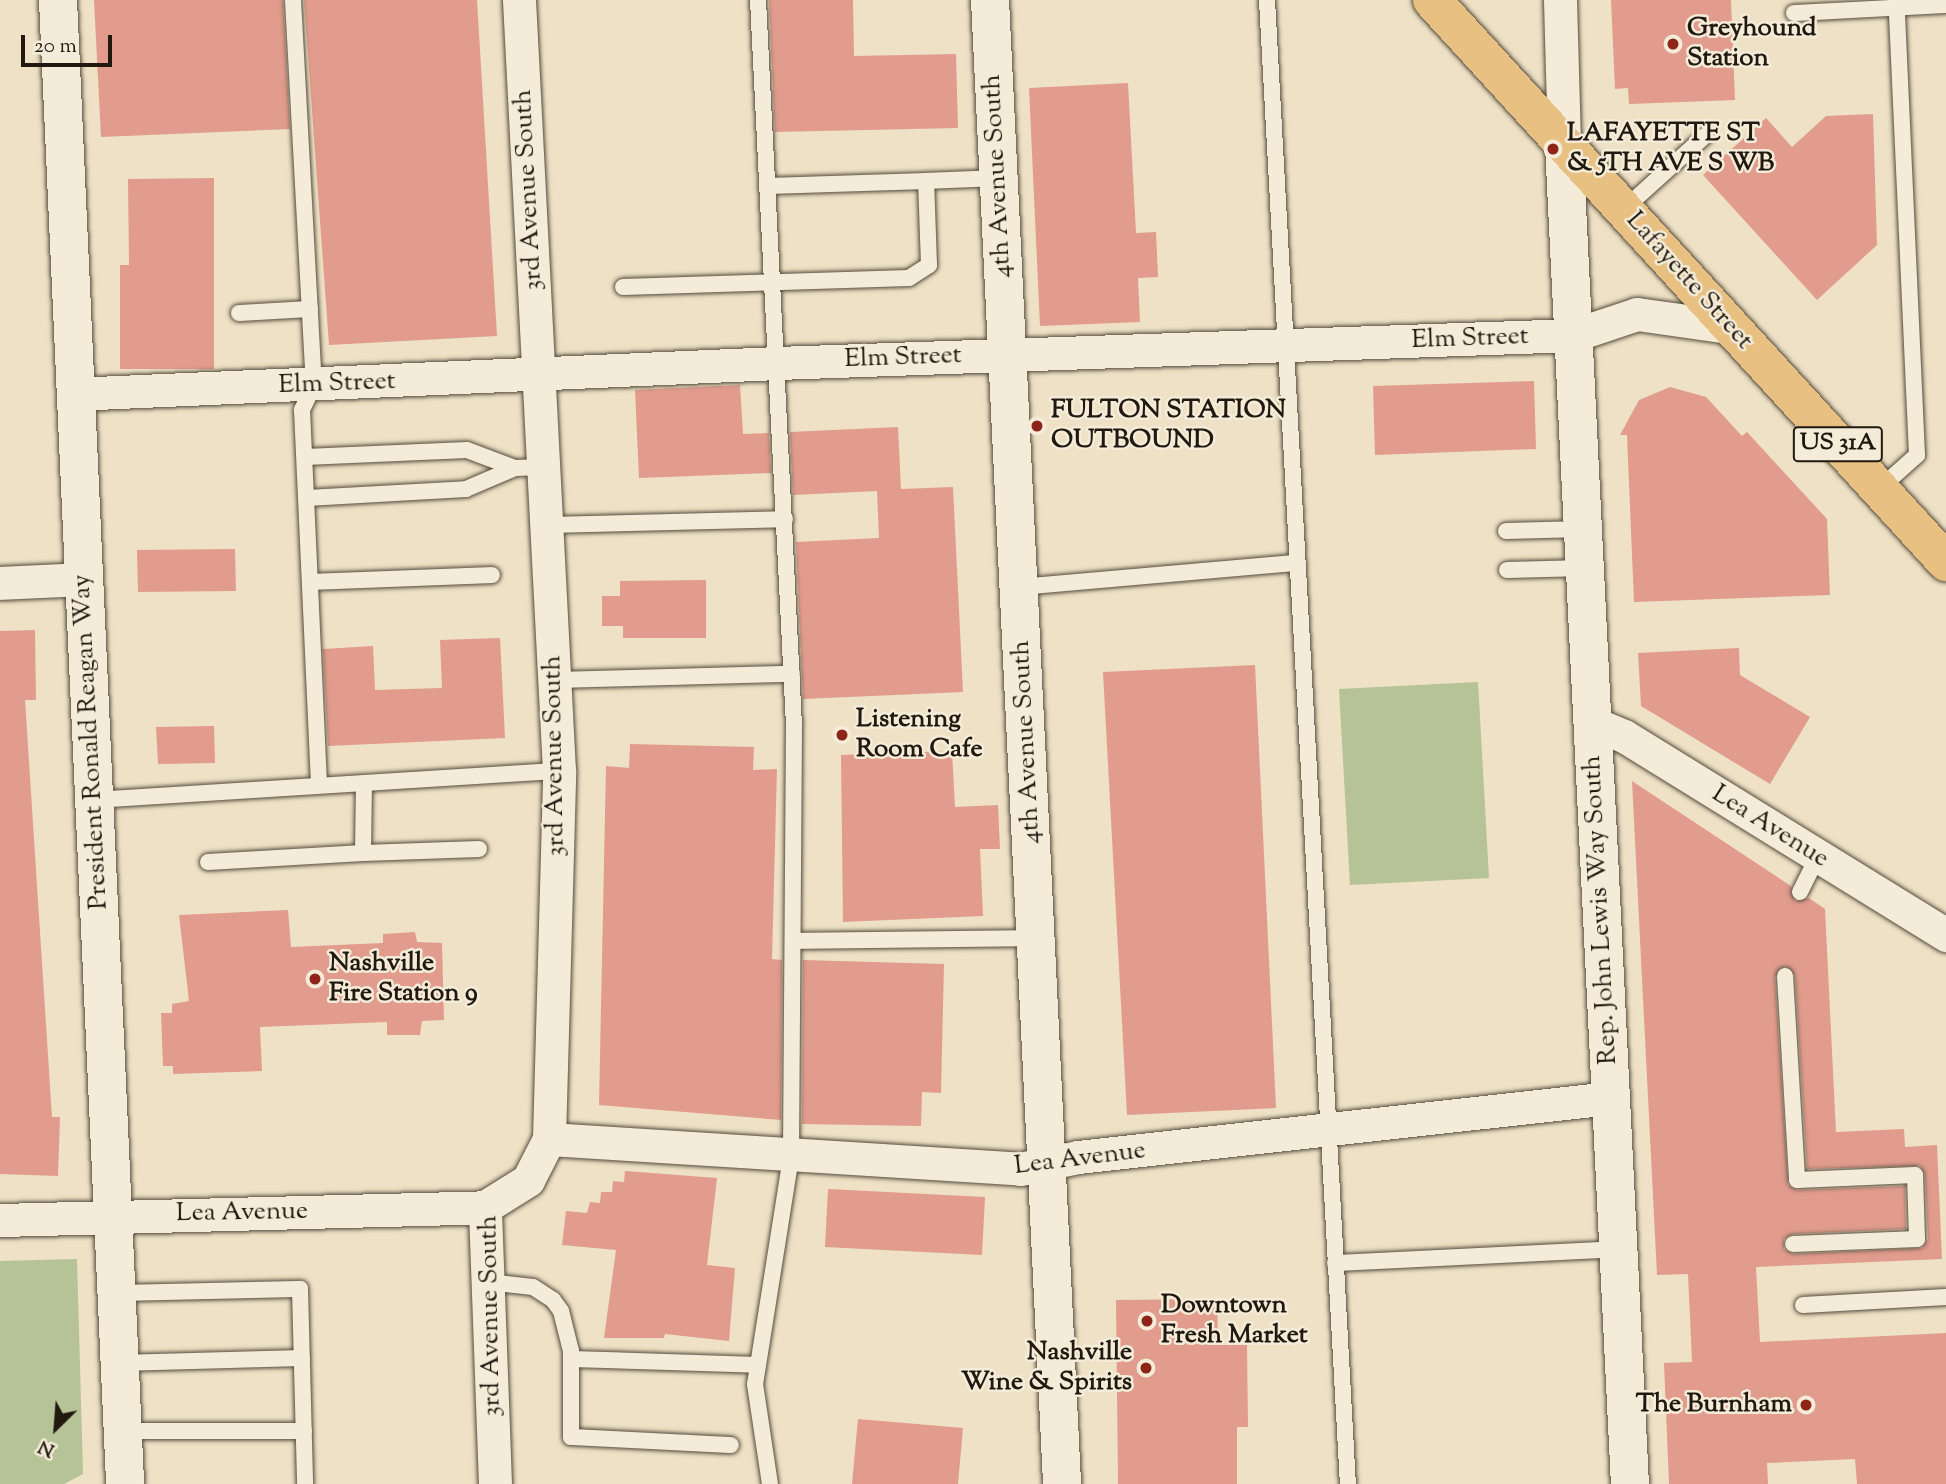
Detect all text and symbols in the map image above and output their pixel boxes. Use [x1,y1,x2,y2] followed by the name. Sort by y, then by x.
[1687,13,1817,74] place label: Greyhound Station
[24,21,116,65] scale bar
[34,32,77,62] text: 20 m
[1665,36,1681,52] marker: Greyhound Station
[977,73,1019,279] street label: 4th Avenue South
[508,89,550,291] street label: 3rd Avenue South
[1567,118,1774,180] place label: LAFAYETTE ST & 5TH AVE S WB
[1545,141,1561,157] marker: LAFAYETTE ST & 5TH AVE S WB
[1619,205,1759,357] street label: Lafayette Street
[1411,321,1529,357] street label: Elm Street
[844,340,962,376] street label: Elm Street
[278,366,396,402] street label: Elm Street
[1051,395,1286,457] place label: FULTON STATION OUTBOUND
[1029,418,1045,434] marker: FULTON STATION OUTBOUND
[1792,424,1884,464] road number: US 31A
[67,574,115,910] street label: President Ronald Reagan Way
[1006,639,1048,845] street label: 4th Avenue South
[538,655,572,857] street label: 3rd Avenue South
[856,704,983,766] place label: Listening Room Cafe
[834,727,850,743] marker: Listening Room Cafe
[1577,755,1625,1065] street label: Rep. John Lewis Way South
[1706,779,1834,875] street label: Lea Avenue
[329,948,478,1010] place label: Nashville Fire Station 9
[307,971,323,987] marker: Nashville Fire Station 9
[1012,1135,1148,1183] street label: Lea Avenue
[176,1196,308,1230] street label: Lea Avenue
[474,1215,508,1417] street label: 3rd Avenue South
[1161,1290,1308,1352] place label: Downtown Fresh Market
[1139,1313,1155,1329] marker: Downtown Fresh Market
[961,1337,1132,1398] place label: Nashville Wine & Spirits
[1138,1360,1154,1376] marker: Nashville Wine & Spirits
[1636,1389,1792,1421] place label: The Burnham
[21,1393,91,1463] north arrow
[1798,1397,1814,1413] marker: The Burnham
[34,1432,60,1463] text: N

